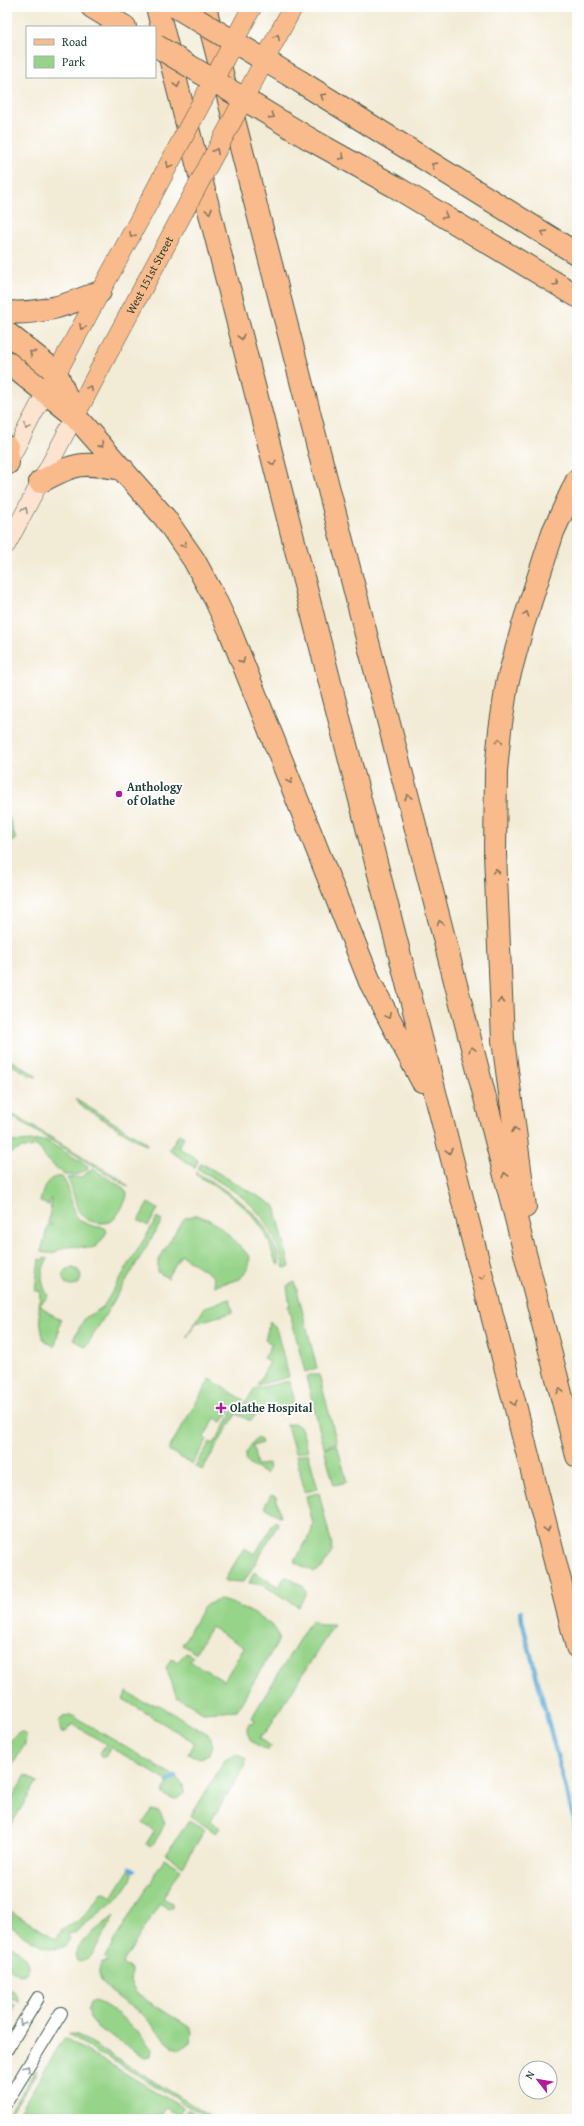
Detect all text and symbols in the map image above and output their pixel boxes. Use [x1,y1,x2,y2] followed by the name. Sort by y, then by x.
[26,26,156,78] legend
[62,33,88,50] text: Road
[272,34,279,41] one-way arrow
[62,53,86,70] text: Park
[172,82,181,89] one-way arrow
[320,93,327,101] one-way arrow
[268,112,275,119] one-way arrow
[211,148,218,156] one-way arrow
[338,152,345,159] one-way arrow
[166,161,174,169] one-way arrow
[431,162,438,169] one-way arrow
[204,208,213,215] one-way arrow
[441,212,448,219] one-way arrow
[129,230,137,238] one-way arrow
[541,231,548,238] one-way arrow
[121,232,178,317] street label: West 151st Street
[552,279,559,286] one-way arrow
[79,322,86,330] one-way arrow
[236,334,245,341] one-way arrow
[29,351,36,358] one-way arrow
[85,384,93,392] one-way arrow
[25,423,32,430] one-way arrow
[97,440,104,447] one-way arrow
[269,460,277,467] one-way arrow
[21,507,28,514] one-way arrow
[179,541,186,548] one-way arrow
[522,611,530,618] one-way arrow
[237,656,245,664] one-way arrow
[494,738,503,744] one-way arrow
[127,778,183,809] place label: Anthology of Olathe
[286,778,294,785] one-way arrow
[114,789,124,799] marker: Anthology of Olathe
[404,794,412,800] one-way arrow
[492,868,500,874] one-way arrow
[436,920,445,927] one-way arrow
[497,998,506,1004] one-way arrow
[384,1012,391,1020] one-way arrow
[469,1046,477,1052] one-way arrow
[511,1127,520,1133] one-way arrow
[445,1148,453,1155] one-way arrow
[501,1172,510,1179] one-way arrow
[477,1274,486,1281] one-way arrow
[557,1388,565,1394] one-way arrow
[230,1399,313,1416] place label: Olathe Hospital
[509,1399,518,1406] one-way arrow
[215,1402,227,1414] marker: Olathe Hospital
[542,1526,550,1532] one-way arrow
[20,2019,27,2026] one-way arrow
[518,2060,558,2100] north arrow
[23,2065,30,2072] one-way arrow
[521,2067,539,2082] text: N

